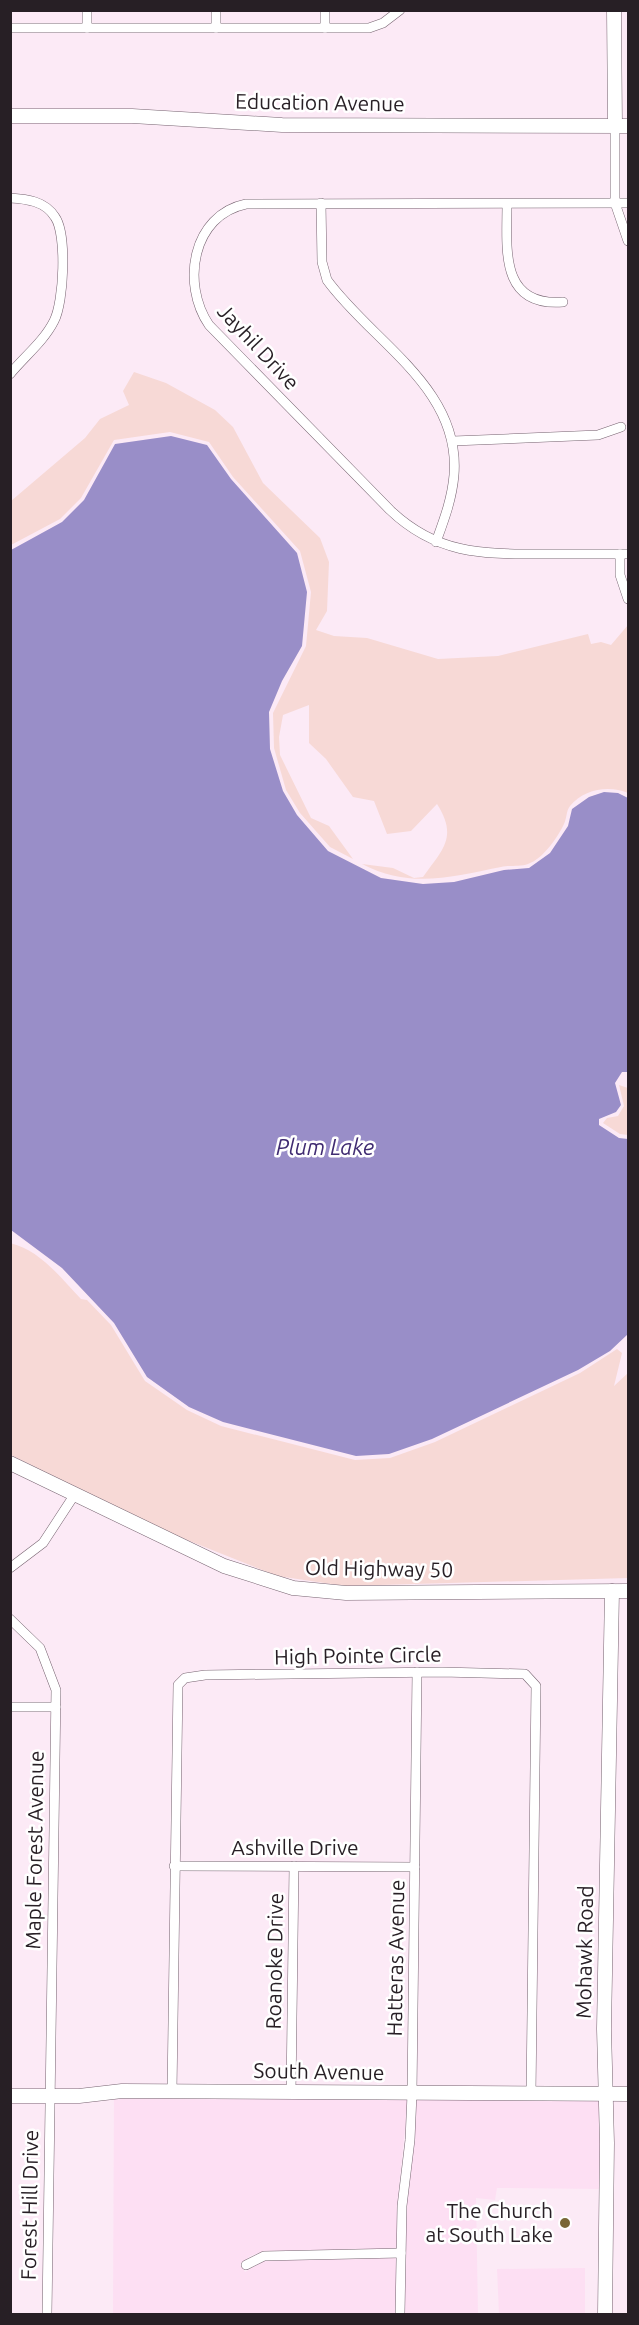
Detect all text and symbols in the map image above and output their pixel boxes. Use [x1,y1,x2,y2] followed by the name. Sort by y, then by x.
[235,89,405,115] street label: Education Avenue
[213,299,304,394] street label: Jayhil Drive
[276,1134,374,1159] water label: Plum Lake
[305,1555,453,1581] street label: Old Highway 50
[274,1642,442,1668] street label: High Pointe Circle
[20,1750,48,1950] street label: Maple Forest Avenue
[231,1835,359,1859] street label: Ashville Drive
[382,1879,408,2037] street label: Hatteras Avenue
[571,1885,597,2019] street label: Mohawk Road
[261,1892,287,2030] street label: Roanoke Drive
[253,2058,385,2084] street label: South Avenue
[16,2130,42,2280] street label: Forest Hill Drive
[425,2198,553,2246] place label: The Church at South Lake
[558,2216,572,2230] marker: The Church at South Lake

